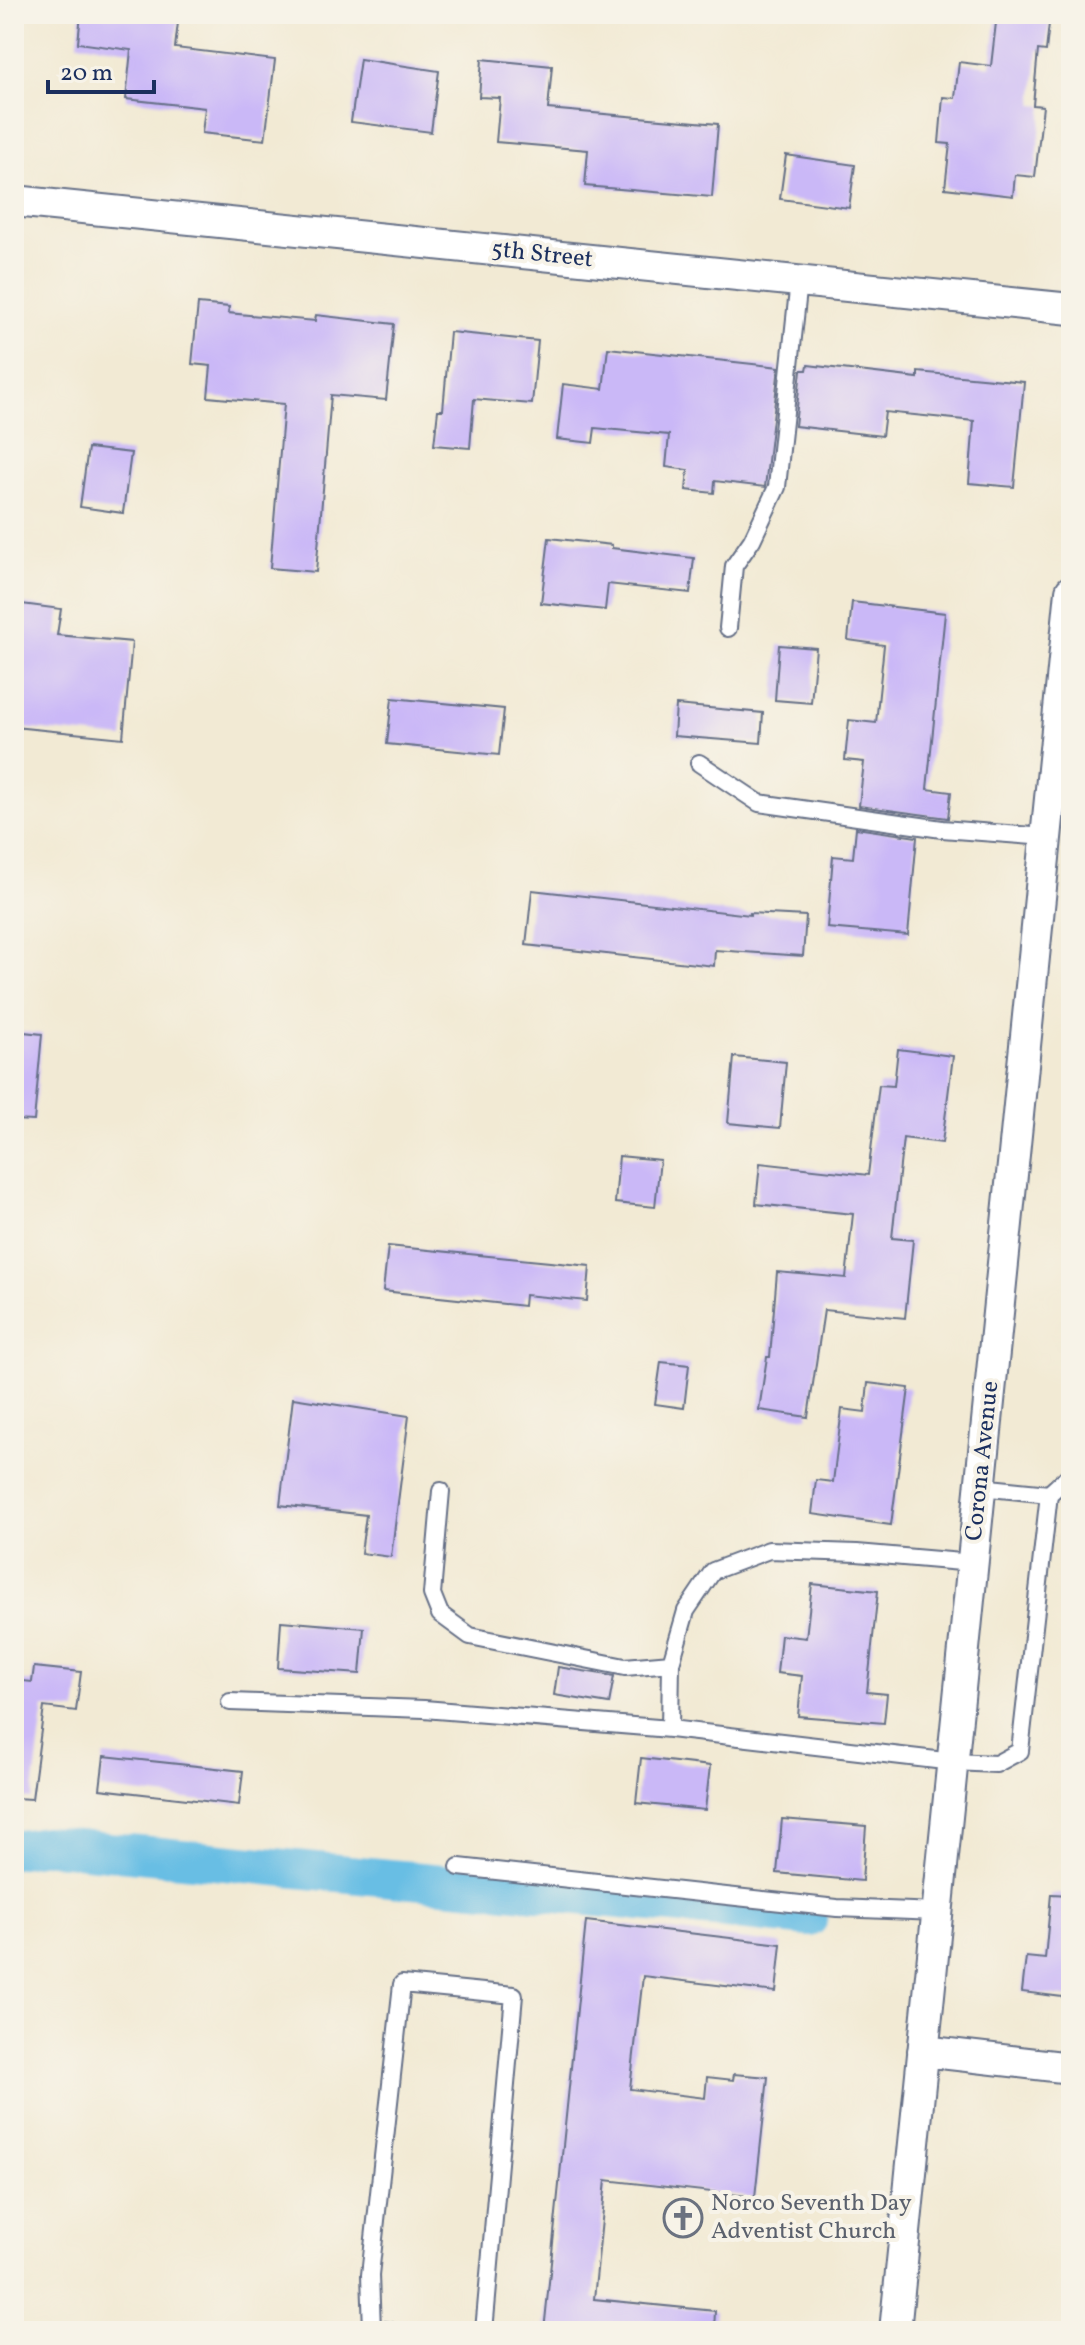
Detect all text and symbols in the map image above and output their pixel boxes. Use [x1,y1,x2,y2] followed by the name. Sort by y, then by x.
[48,44,154,94] scale bar
[60,57,113,91] text: 20 m
[490,233,594,277] street label: 5th Street
[958,1379,1008,1543] street label: Corona Avenue
[711,2187,912,2249] place label: Norco Seventh Day Adventist Church
[662,2197,704,2239] church icon: Norco Seventh Day Adventist Church

